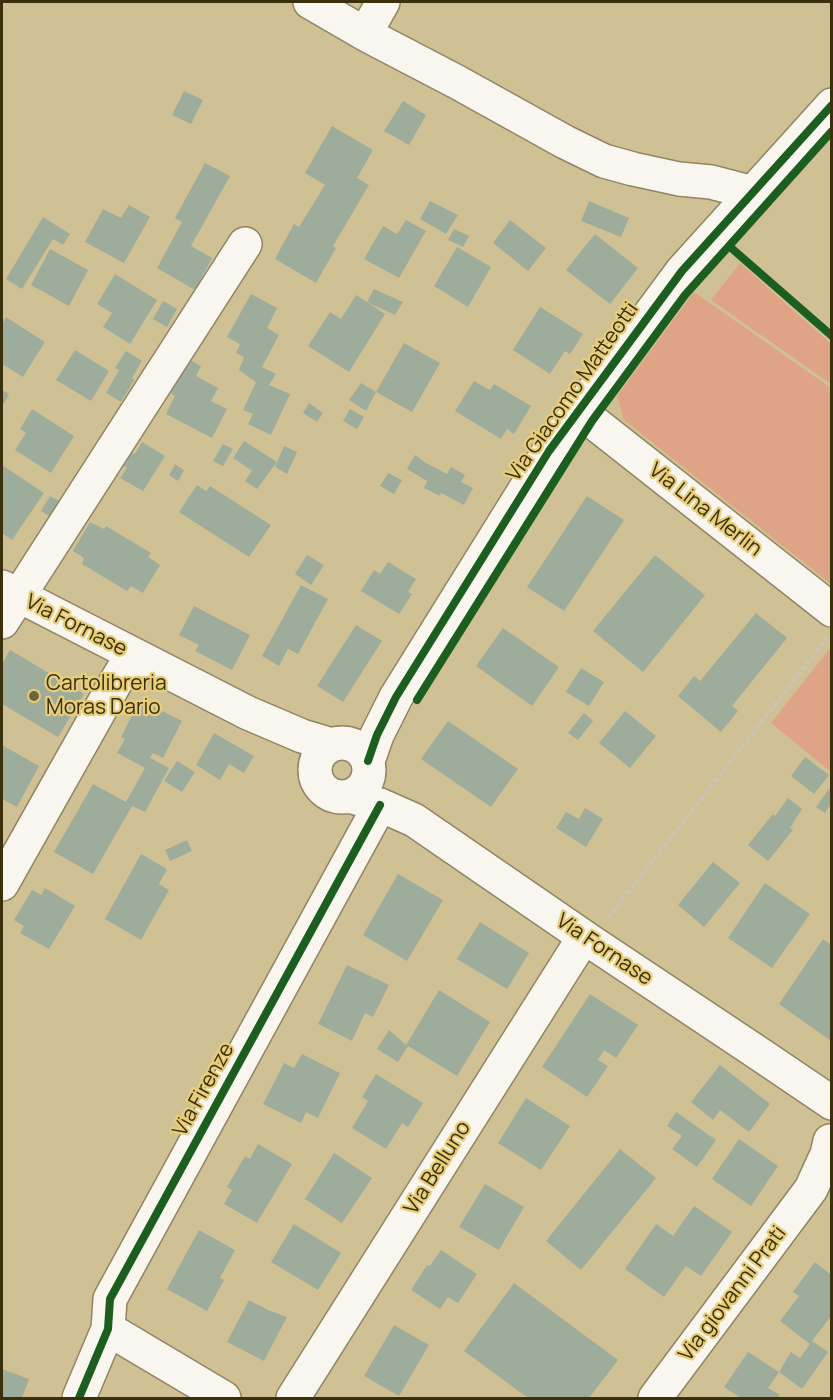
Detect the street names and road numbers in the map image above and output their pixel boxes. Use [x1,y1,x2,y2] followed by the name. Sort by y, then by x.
[502,298,644,486] street label: Via Giacomo Matteotti
[643,458,767,562] street label: Via Lina Merlin
[21,590,131,662] street label: Via Fornase
[551,909,657,991] street label: Via Fornase
[168,1039,240,1141] street label: Via Firenze
[399,1117,477,1219] street label: Via Belluno
[674,1221,792,1367] street label: Via giovanni Prati

